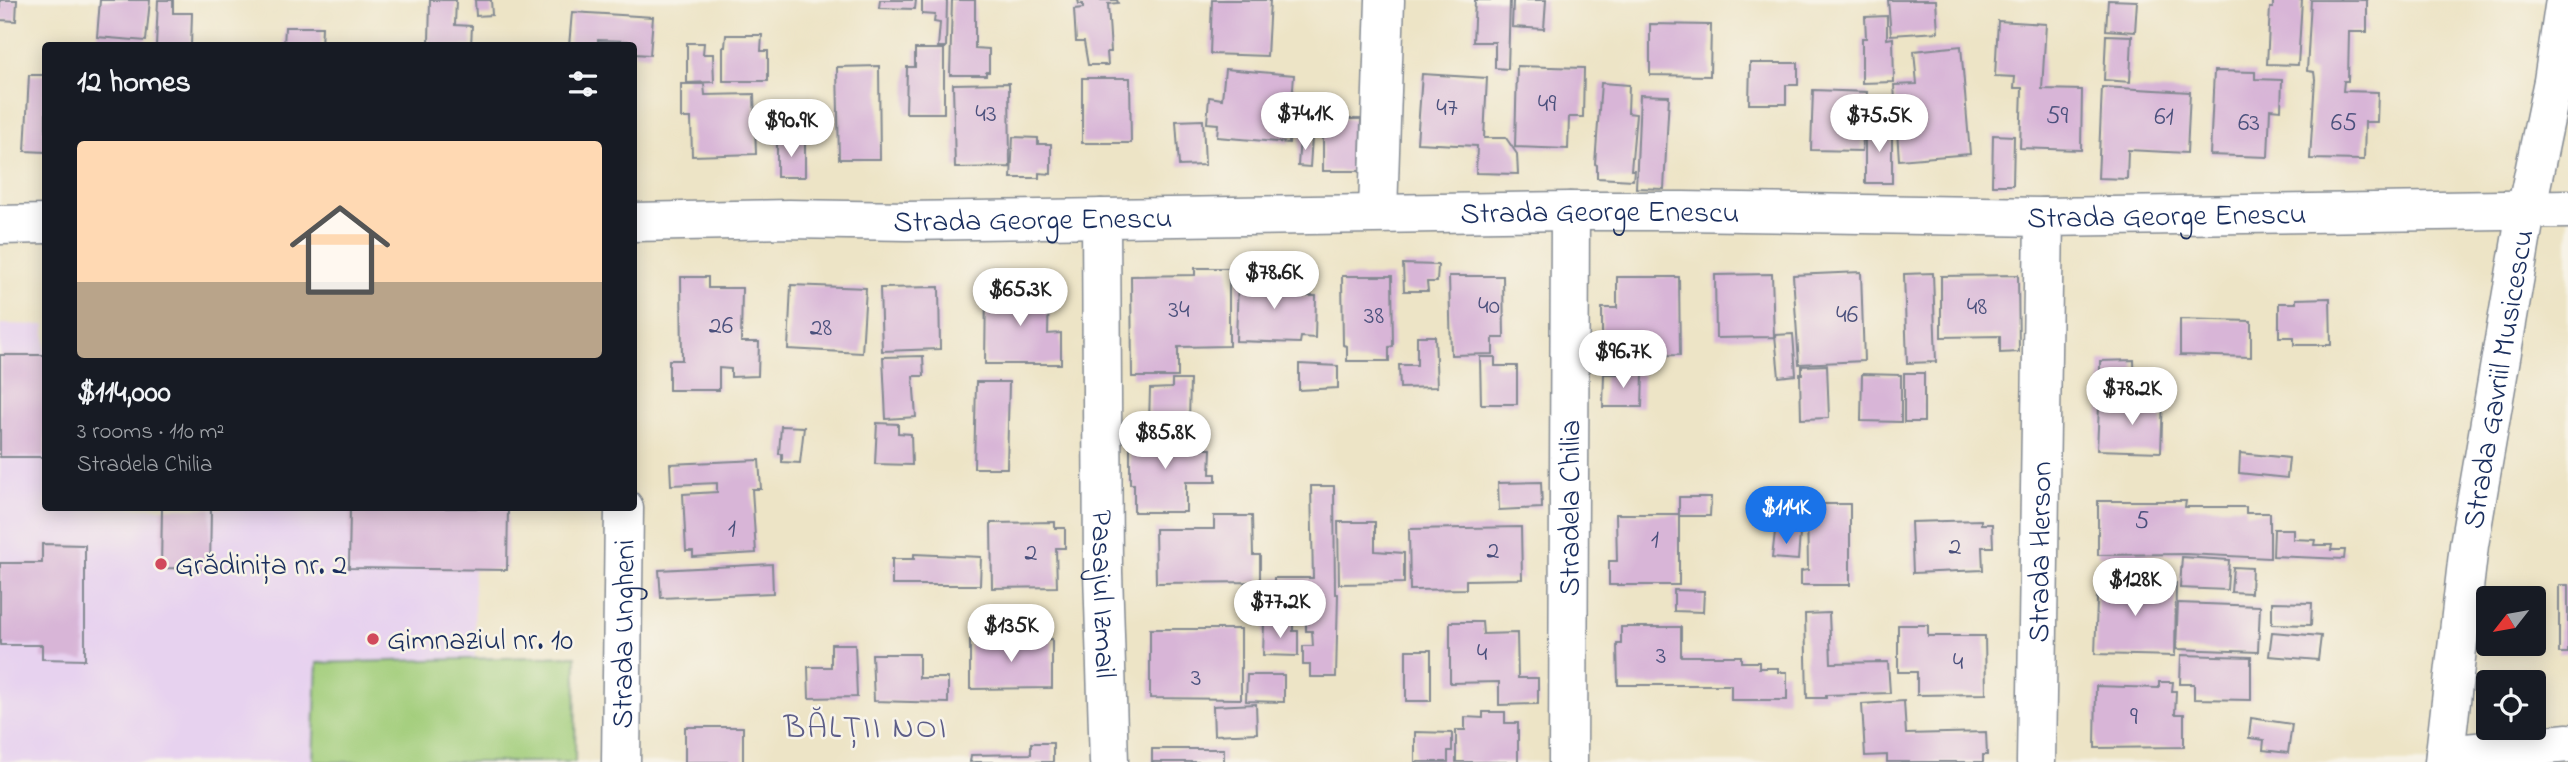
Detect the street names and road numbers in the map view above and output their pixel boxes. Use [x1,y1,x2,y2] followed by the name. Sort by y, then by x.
[1460,192,1740,238] street label: Strada George Enescu
[2027,194,2307,242] street label: Strada George Enescu
[893,198,1173,246] street label: Strada George Enescu
[2453,226,2548,532] street label: Strada Gavriil Musicescu
[1550,420,1594,596] street label: Stradela Chilia
[2019,461,2065,643] street label: Strada Herson
[1078,510,1125,679] street label: Pasajul Izmail
[602,539,649,729] street label: Strada Ungheni

